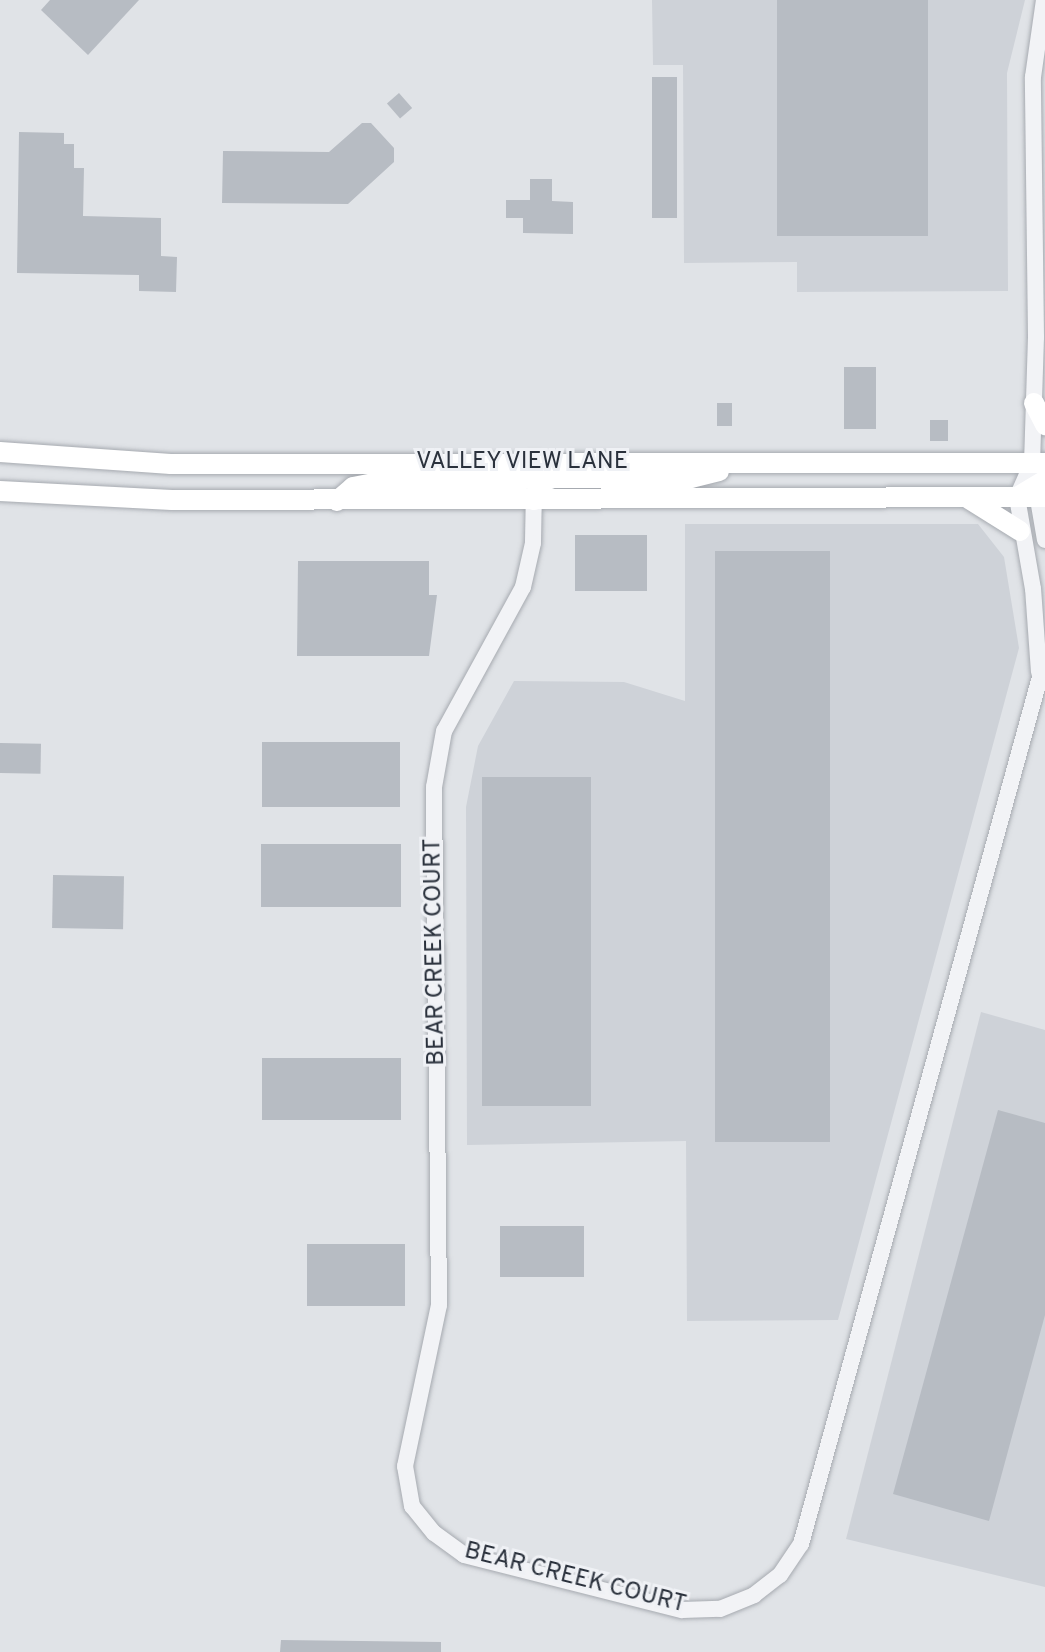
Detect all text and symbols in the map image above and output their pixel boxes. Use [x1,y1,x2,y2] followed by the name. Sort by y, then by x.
[415,449,629,477] street label: VALLEY VIEW LANE
[420,838,452,1066] street label: BEAR CREEK COURT
[461,1538,689,1620] street label: BEAR CREEK COURT

